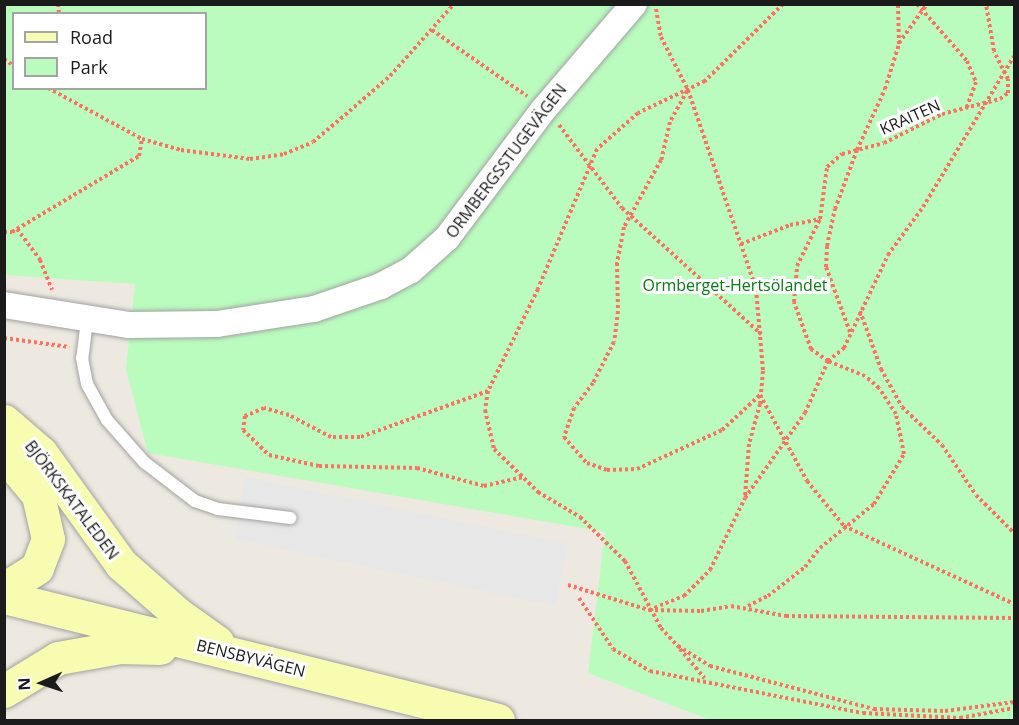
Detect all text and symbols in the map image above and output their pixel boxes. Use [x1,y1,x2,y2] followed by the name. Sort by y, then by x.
[12,12,207,90] legend
[70,25,113,49] text: Road
[70,55,108,79] text: Park
[442,80,570,242] street label: ORMBERGSSTUGEVÄGEN
[877,95,943,139] street label: KRAITEN
[642,275,828,295] park label: Ormberget-Hertsölandet
[21,437,123,563] street label: BJÖRKSKATALEDEN
[195,635,307,681] street label: BENSBYVÄGEN
[12,653,72,713] north arrow
[13,677,35,691] text: N

